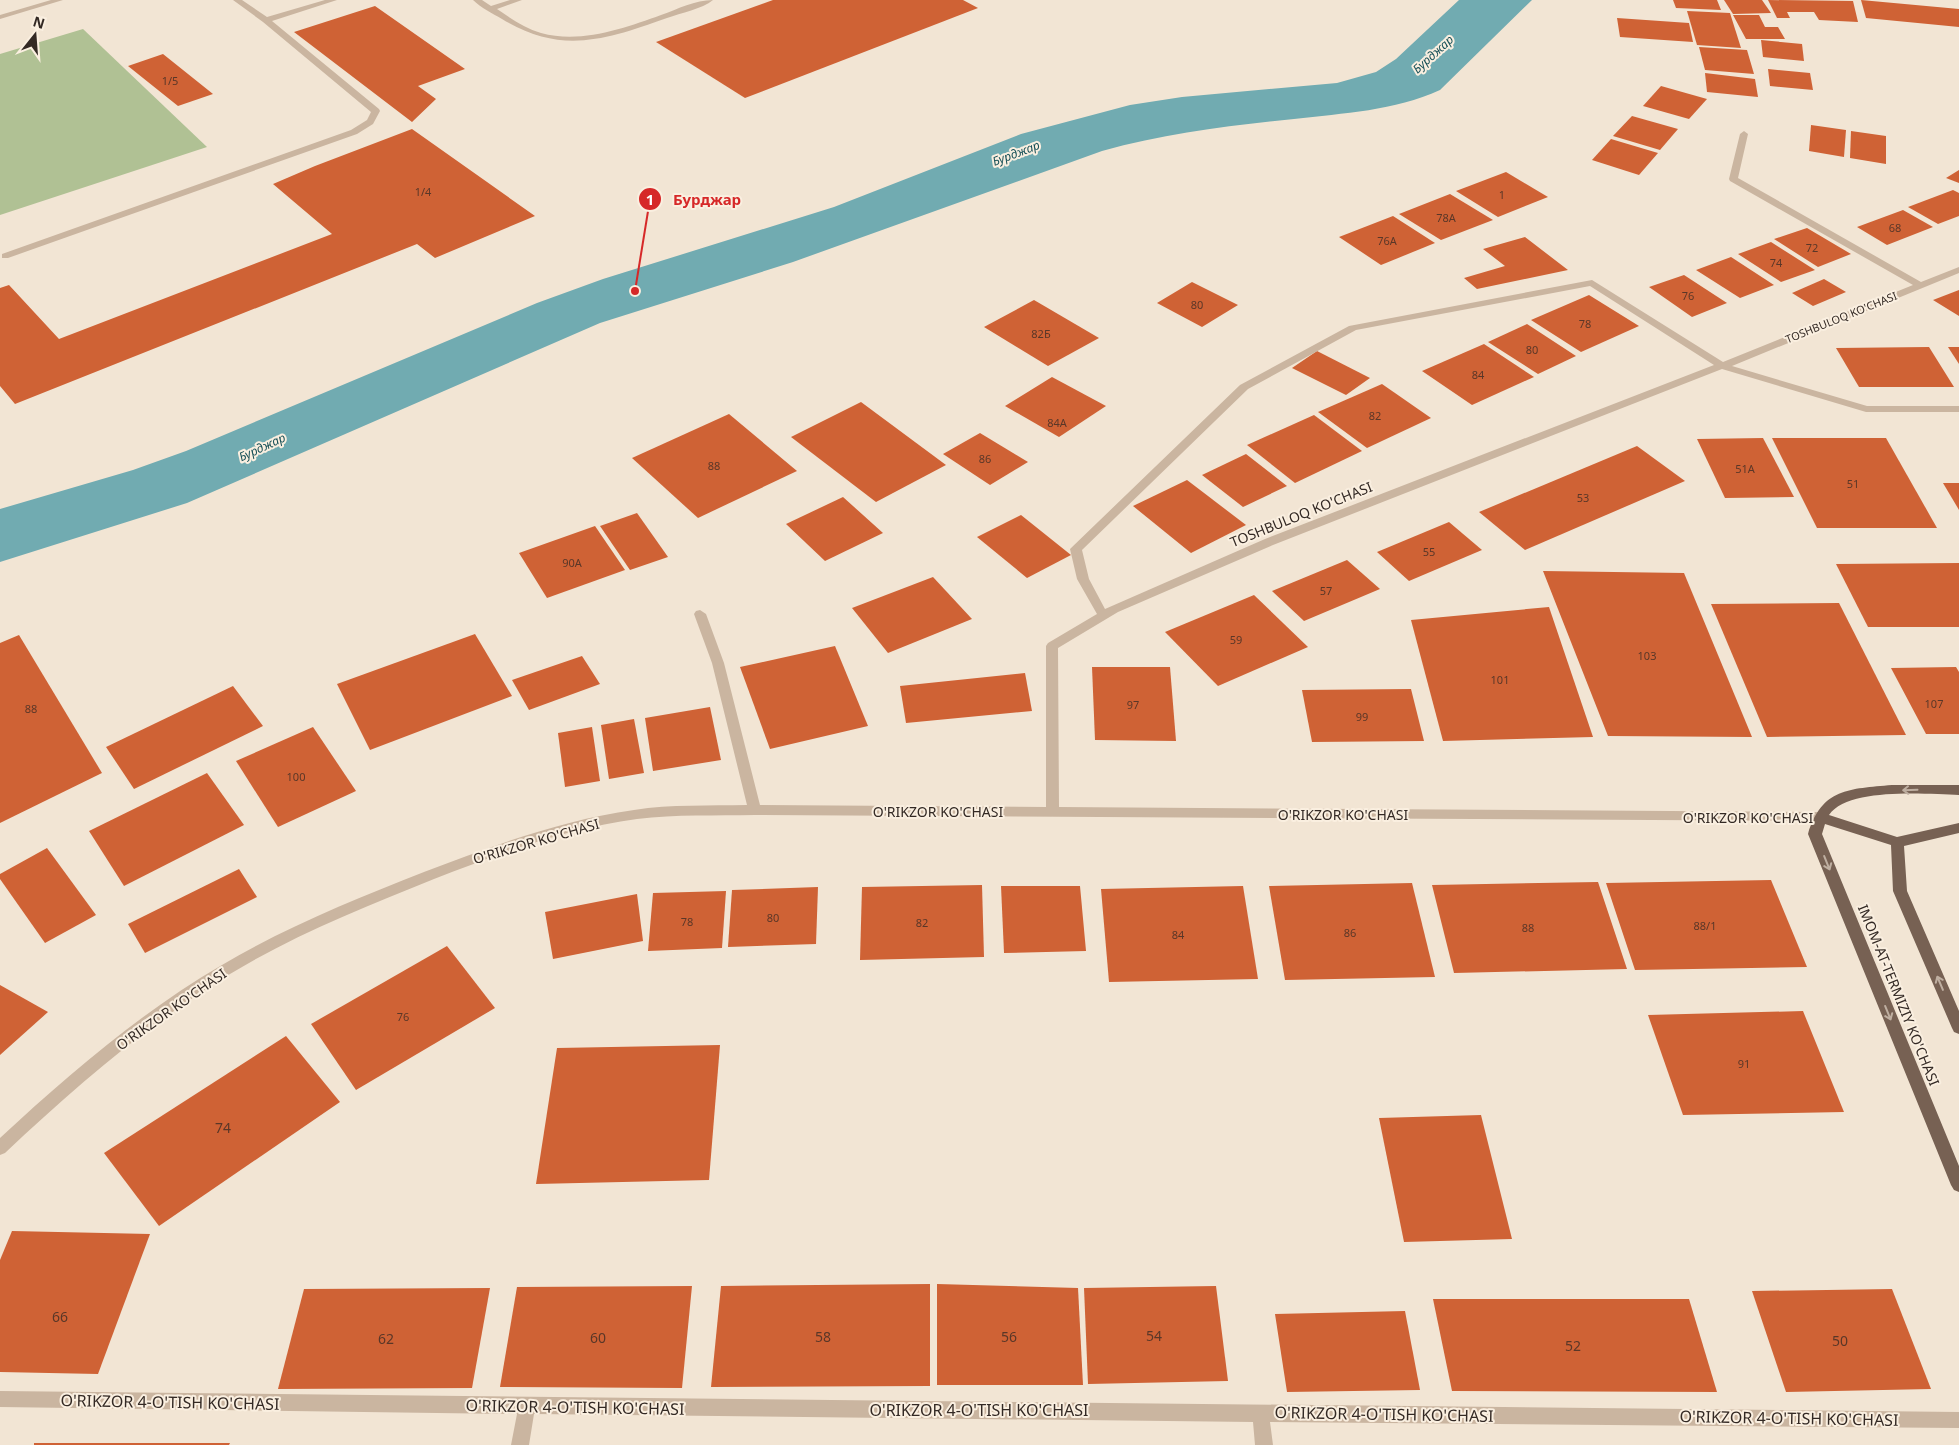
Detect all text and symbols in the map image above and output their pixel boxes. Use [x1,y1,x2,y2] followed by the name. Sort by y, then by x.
[10,10,60,60] north arrow
[31,11,47,33] text: N
[1409,31,1457,77] water label: Бурджар
[162,73,178,88] house number: 1/5
[990,136,1042,170] water label: Бурджар
[415,184,432,199] house number: 1/4
[637,184,751,214] callout: Бурджар
[1499,187,1505,202] house number: 1
[646,189,654,209] text: 1
[673,189,741,209] text: Бурджар
[1436,210,1457,225] house number: 78A
[1889,220,1901,235] house number: 68
[1377,233,1398,248] house number: 76A
[1806,240,1818,255] house number: 72
[1770,255,1783,270] house number: 74
[1682,288,1694,303] house number: 76
[1783,288,1899,346] street label: TOSHBULOQ KO'CHASI
[1191,297,1203,312] house number: 80
[1579,316,1591,331] house number: 78
[1031,326,1051,341] house number: 82Б
[1526,342,1538,357] house number: 80
[1472,367,1485,382] house number: 84
[1369,408,1381,423] house number: 82
[1047,415,1068,430] house number: 84А
[236,429,288,465] water label: Бурджар
[979,451,991,466] house number: 86
[708,458,720,473] house number: 88
[1735,461,1756,476] house number: 51A
[1847,476,1859,491] house number: 51
[1227,477,1375,551] street label: TOSHBULOQ KO'CHASI
[1577,490,1589,505] house number: 53
[1423,544,1435,559] house number: 55
[562,555,583,570] house number: 90А
[1320,583,1332,598] house number: 57
[1230,632,1242,647] house number: 59
[1638,648,1656,663] house number: 103
[1491,672,1509,687] house number: 101
[1925,696,1943,711] house number: 107
[1127,697,1139,712] house number: 97
[25,701,37,716] house number: 88
[1356,709,1368,724] house number: 99
[287,769,305,784] house number: 100
[1903,786,1919,795] one-way arrow
[873,802,1003,821] street label: O'RIKZOR KO'CHASI
[1278,805,1408,824] street label: O'RIKZOR KO'CHASI
[1683,808,1813,827] street label: O'RIKZOR KO'CHASI
[471,814,602,868] street label: O'RIKZOR KO'CHASI
[1822,855,1832,870] one-way arrow
[1854,902,1944,1089] street label: IMOM-AT-TERMIZIY KO'CHASI
[767,910,779,925] house number: 80
[681,914,693,929] house number: 78
[916,915,928,930] house number: 82
[1694,918,1716,933] house number: 88/1
[1522,920,1534,935] house number: 88
[1344,925,1356,940] house number: 86
[1172,927,1185,942] house number: 84
[112,964,230,1054] street label: O'RIKZOR KO'CHASI
[1934,976,1944,991] one-way arrow
[1884,1005,1894,1020] one-way arrow
[397,1009,409,1024] house number: 76
[1738,1056,1750,1071] house number: 91
[215,1118,231,1137] house number: 74
[52,1307,68,1326] house number: 66
[1146,1326,1162,1345] house number: 54
[815,1327,831,1346] house number: 58
[1001,1327,1017,1346] house number: 56
[590,1328,606,1347] house number: 60
[378,1329,394,1348] house number: 62
[1832,1331,1848,1350] house number: 50
[1565,1336,1581,1355] house number: 52
[60,1389,280,1415] street label: O'RIKZOR 4-O'TISH KO'CHASI
[465,1394,685,1420] street label: O'RIKZOR 4-O'TISH KO'CHASI
[870,1399,1088,1421] street label: O'RIKZOR 4-O'TISH KO'CHASI
[1274,1401,1494,1427] street label: O'RIKZOR 4-O'TISH KO'CHASI
[1679,1405,1899,1431] street label: O'RIKZOR 4-O'TISH KO'CHASI

